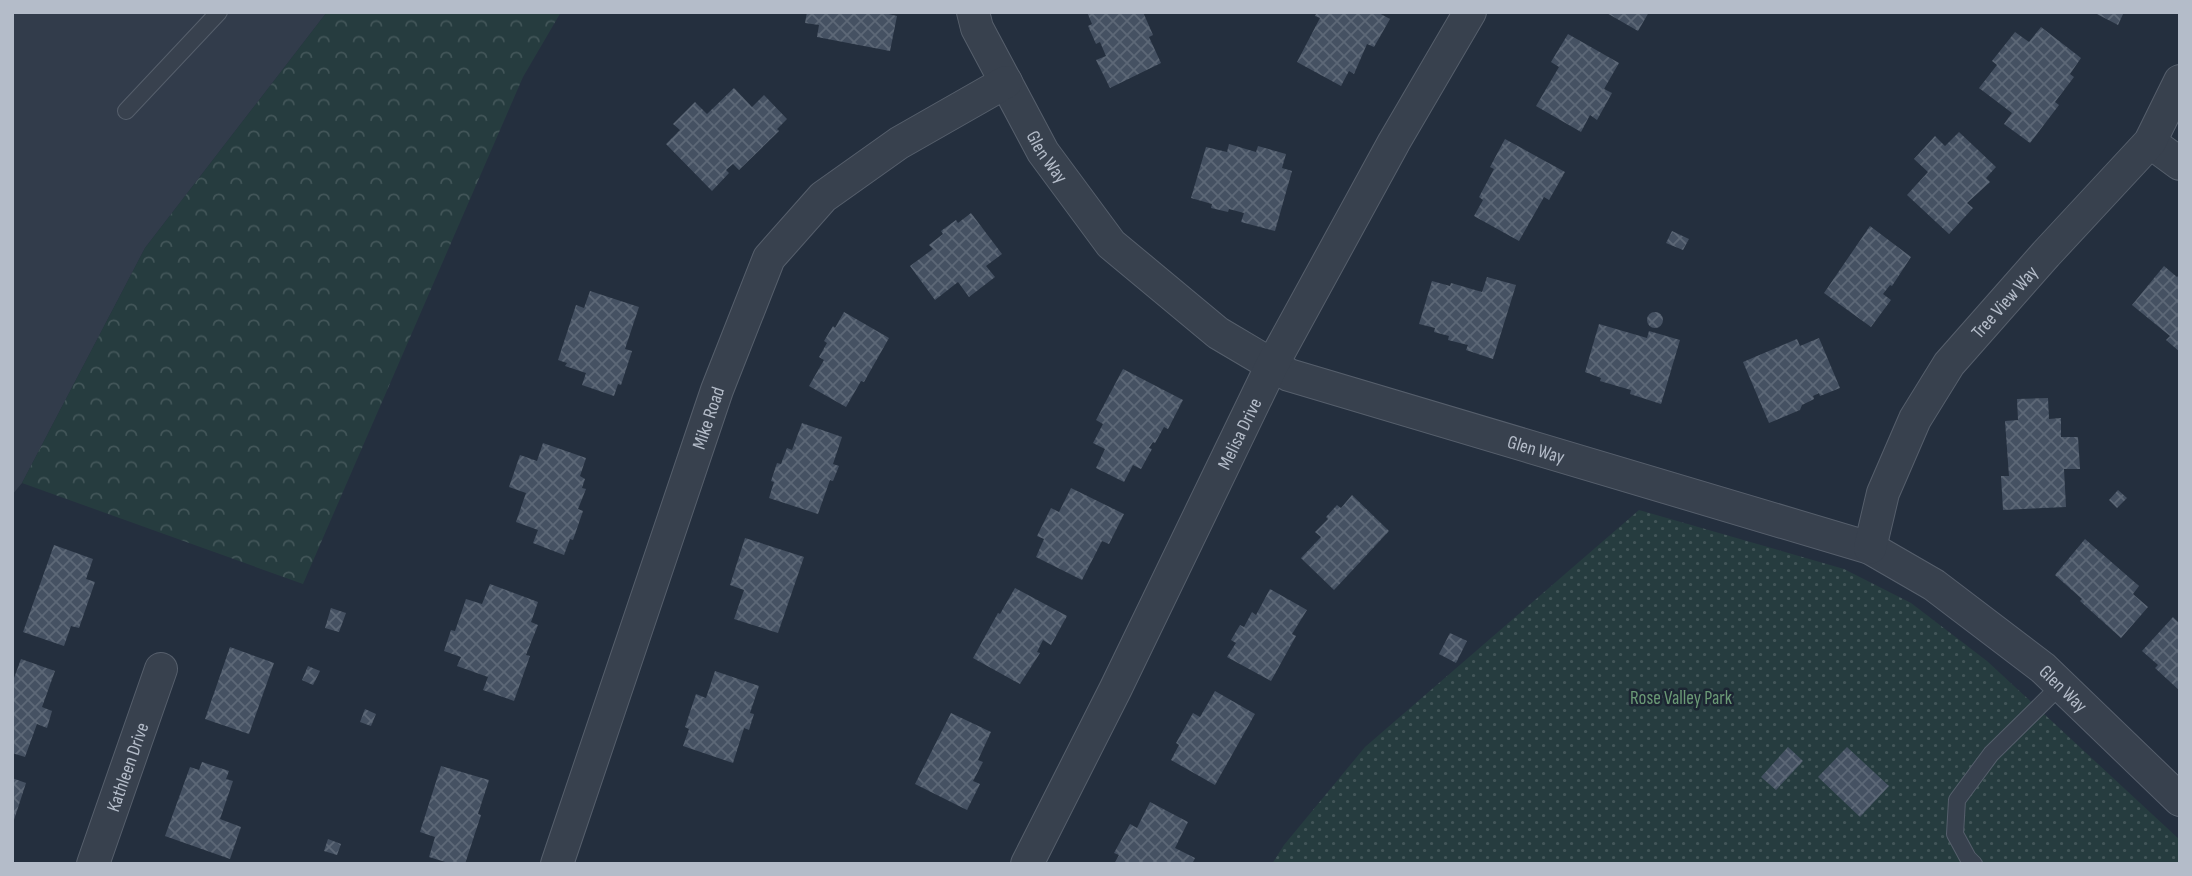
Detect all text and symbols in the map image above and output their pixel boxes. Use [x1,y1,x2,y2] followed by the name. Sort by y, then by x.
[1021,127,1072,189] street label: Glen Way
[1967,261,2044,344] street label: Tree View Way
[688,384,730,452] street label: Mike Road
[1213,394,1267,474] street label: Melisa Drive
[1505,431,1568,470] street label: Glen Way
[2034,661,2092,718] street label: Glen Way
[1630,687,1733,710] park label: Rose Valley Park
[102,720,154,815] street label: Kathleen Drive

